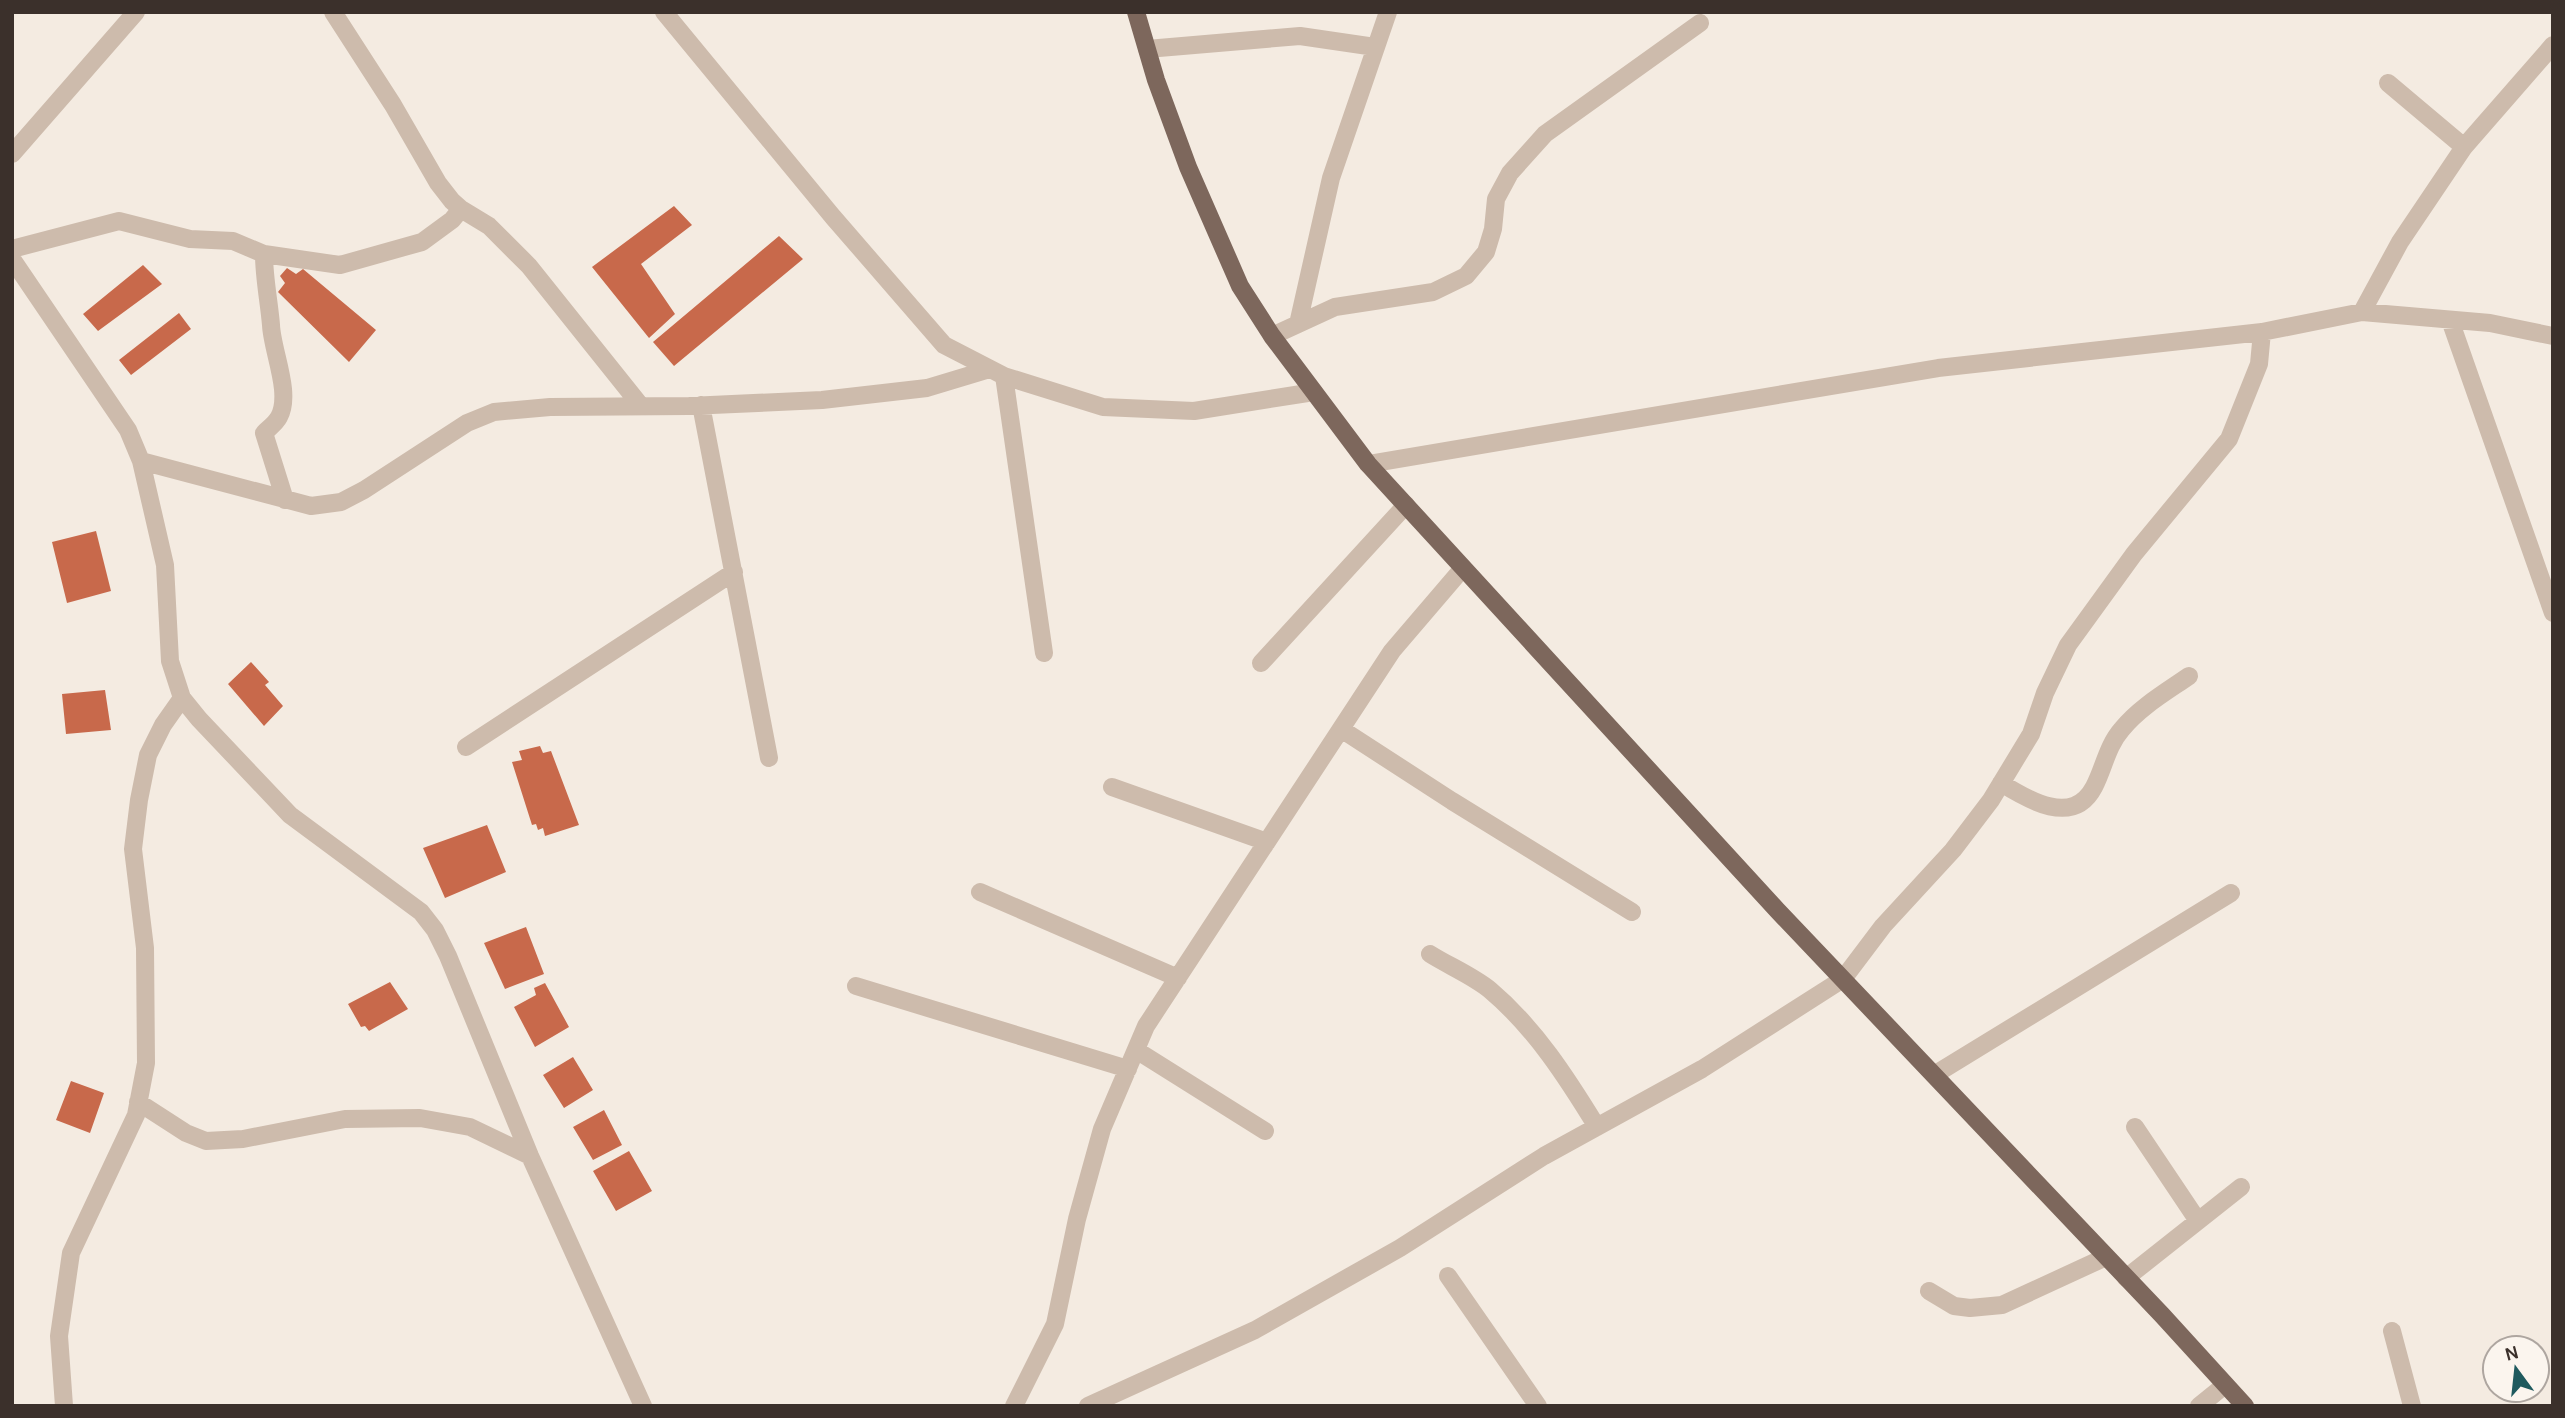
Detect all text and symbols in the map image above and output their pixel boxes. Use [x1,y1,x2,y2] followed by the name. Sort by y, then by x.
[2481,1334,2551,1404] north arrow
[2502,1341,2521,1366] text: N

